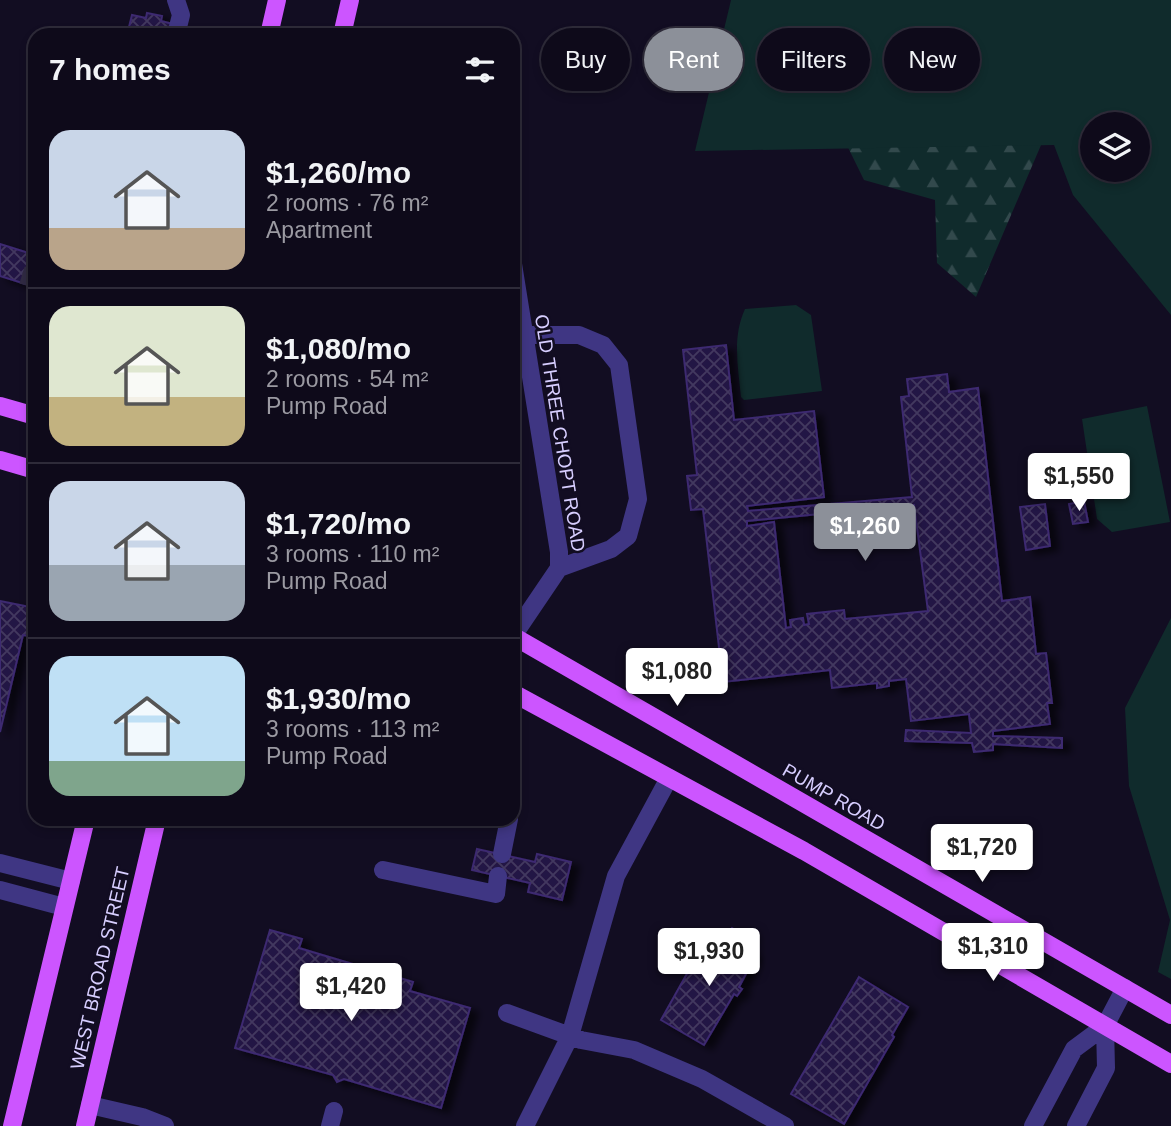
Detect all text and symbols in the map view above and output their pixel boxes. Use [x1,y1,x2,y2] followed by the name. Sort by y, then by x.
[541,28,630,91] chip: Buy
[644,28,743,91] chip: Rent
[757,28,870,91] chip: Filters
[884,28,980,91] chip: New
[461,51,499,89] icon: filters
[49,53,171,86] text: 7 homes
[1080,112,1150,182] map controls
[1080,112,1150,182] button: layers
[266,156,411,189] text: $1,260/mo
[105,158,189,242] icon: home
[266,190,428,216] text: 2 rooms · 76 m²
[266,217,372,243] text: Apartment
[531,313,589,553] street label: OLD THREE CHOPT ROAD
[266,332,411,365] text: $1,080/mo
[105,334,189,418] icon: home
[266,366,428,392] text: 2 rooms · 54 m²
[266,393,387,419] text: Pump Road
[1022,454,1136,513] pin: $1,550
[1044,463,1114,489] text: $1,550
[808,504,922,563] pin: $1,260
[266,507,411,540] text: $1,720/mo
[105,509,189,593] icon: home
[830,513,900,539] text: $1,260
[266,541,439,567] text: 3 rooms · 110 m²
[266,568,387,594] text: Pump Road
[620,648,734,708] pin: $1,080
[642,658,712,684] text: $1,080
[266,682,411,715] text: $1,930/mo
[105,684,189,768] icon: home
[266,716,439,742] text: 3 rooms · 113 m²
[266,743,387,769] text: Pump Road
[779,759,889,835] street label: PUMP ROAD
[925,824,1039,884] pin: $1,720
[947,834,1017,860] text: $1,720
[66,864,134,1072] street label: WEST BROAD STREET
[936,923,1050,983] pin: $1,310
[652,928,766,988] pin: $1,930
[958,933,1028,959] text: $1,310
[674,938,744,964] text: $1,930
[294,964,408,1023] pin: $1,420
[316,973,386,999] text: $1,420

